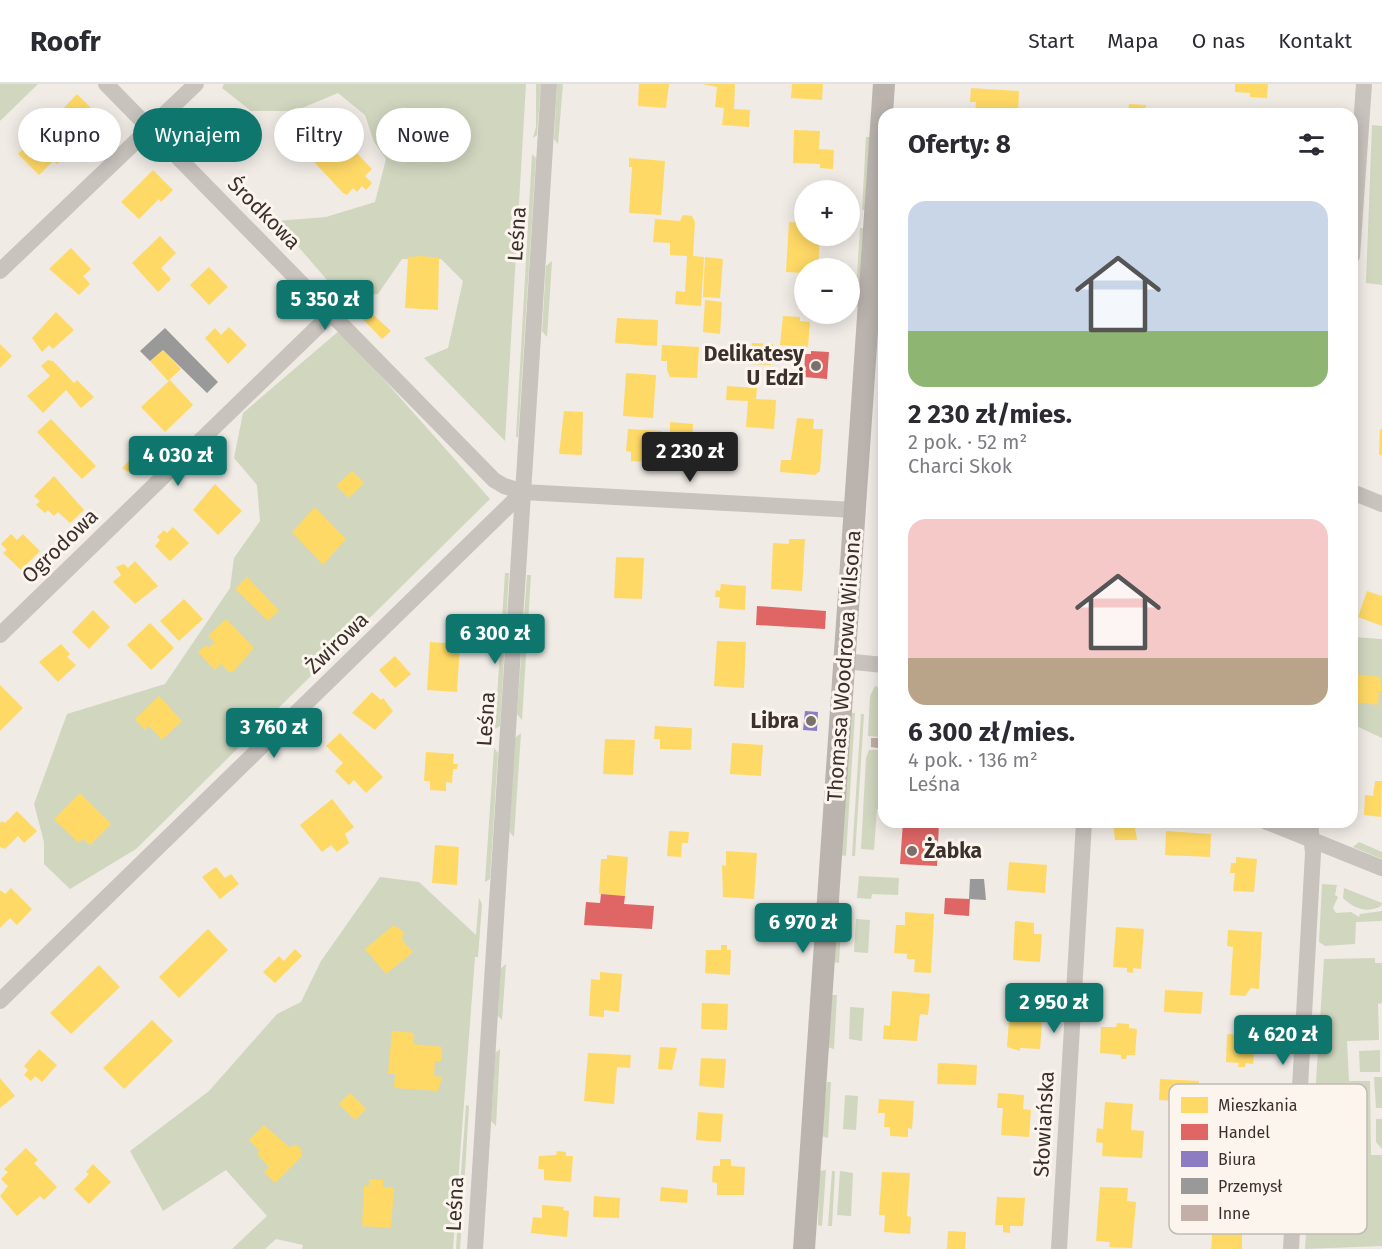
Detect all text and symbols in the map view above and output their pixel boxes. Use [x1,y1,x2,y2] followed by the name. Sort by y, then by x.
[30,25,101,58] text: Roofr
[1028,28,1074,54] text: Start
[1107,28,1159,54] text: Mapa
[1192,28,1245,54] text: O nas
[1278,28,1352,54] text: Kontakt
[18,108,121,162] chip: Kupno
[133,108,262,162] chip: Wynajem
[274,108,364,162] chip: Filtry
[376,108,471,162] chip: Nowe
[1295,128,1328,161] icon: filters
[908,129,1011,160] text: Oferty: 8
[222,171,306,255] street label: Środkowa
[794,180,860,324] map controls
[794,180,860,246] button: +
[502,206,532,262] street label: Leśna
[1064,240,1172,348] icon: home
[794,258,860,324] button: −
[263,280,387,331] pin: 5 350 zł
[290,287,360,311] text: 5 350 zł
[704,341,804,391] place label: Delikatesy U Edzi
[809,359,823,373] marker: Delikatesy U Edzi
[908,399,1072,430] text: 2 230 zł/mies.
[908,430,1027,454] text: 2 pok. · 52 m²
[628,432,752,483] pin: 2 230 zł
[116,436,240,487] pin: 4 030 zł
[656,439,724,463] text: 2 230 zł
[143,443,213,467] text: 4 030 zł
[908,454,1012,478] text: Charci Skok
[16,503,104,589] street label: Ogrodowa
[822,529,866,803] street label: Thomasa Woodrowa Wilsona
[1064,558,1172,666] icon: home
[300,607,374,679] street label: Żwirowa
[433,614,557,665] pin: 6 300 zł
[460,621,530,645] text: 6 300 zł
[471,691,501,747] street label: Leśna
[212,708,336,759] pin: 3 760 zł
[751,708,799,734] place label: Libra
[804,714,818,728] marker: Libra
[240,715,308,739] text: 3 760 zł
[908,717,1075,748] text: 6 300 zł/mies.
[908,748,1038,772] text: 4 pok. · 136 m²
[908,772,960,796] text: Leśna
[924,837,982,864] place label: Żabka
[905,844,919,858] marker: Żabka
[741,903,865,954] pin: 6 970 zł
[769,910,837,934] text: 6 970 zł
[992,983,1116,1034] pin: 2 950 zł
[1019,990,1089,1014] text: 2 950 zł
[1221,1015,1345,1066] pin: 4 620 zł
[1248,1022,1318,1046] text: 4 620 zł
[1028,1070,1060,1178] street label: Słowiańska
[1169,1084,1367,1234] legend
[1218,1096,1297,1115] text: Mieszkania
[1218,1123,1270,1142] text: Handel
[1218,1150,1256,1169] text: Biura
[441,1176,469,1232] street label: Leśna
[1218,1177,1282,1196] text: Przemysł
[1218,1204,1250,1223] text: Inne

